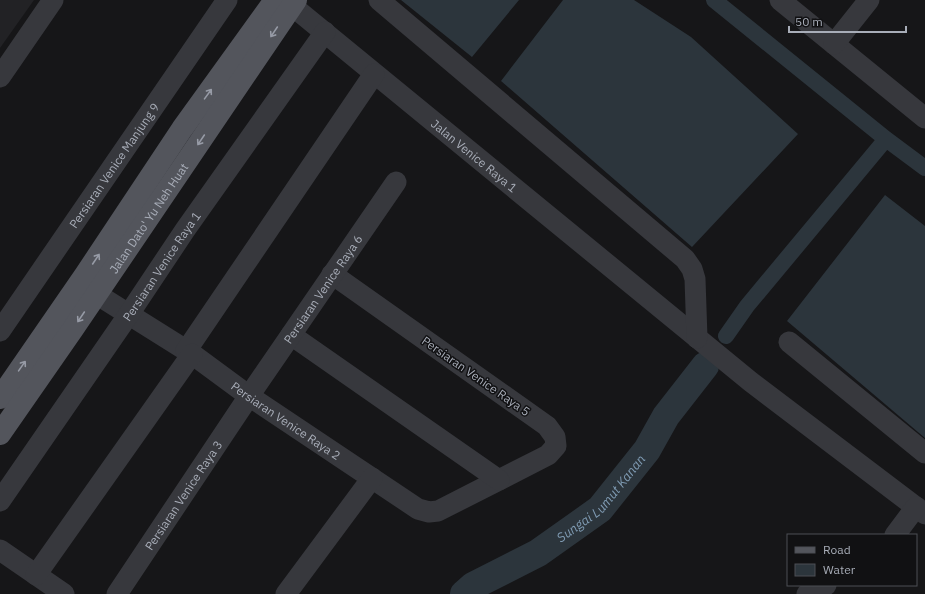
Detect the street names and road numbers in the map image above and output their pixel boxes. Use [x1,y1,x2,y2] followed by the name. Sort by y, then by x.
[65,100,162,231] street label: Persiaran Venice Manjung 9
[428,116,521,195] street label: Jalan Venice Raya 1
[106,160,191,276] street label: Jalan Dato' Yu Neh Huat
[119,208,203,324] street label: Persiaran Venice Raya 1
[280,231,365,346] street label: Persiaran Venice Raya 6
[419,333,533,419] street label: Persiaran Venice Raya 5
[228,378,344,463] street label: Persiaran Venice Raya 2
[141,437,225,553] street label: Persiaran Venice Raya 3

